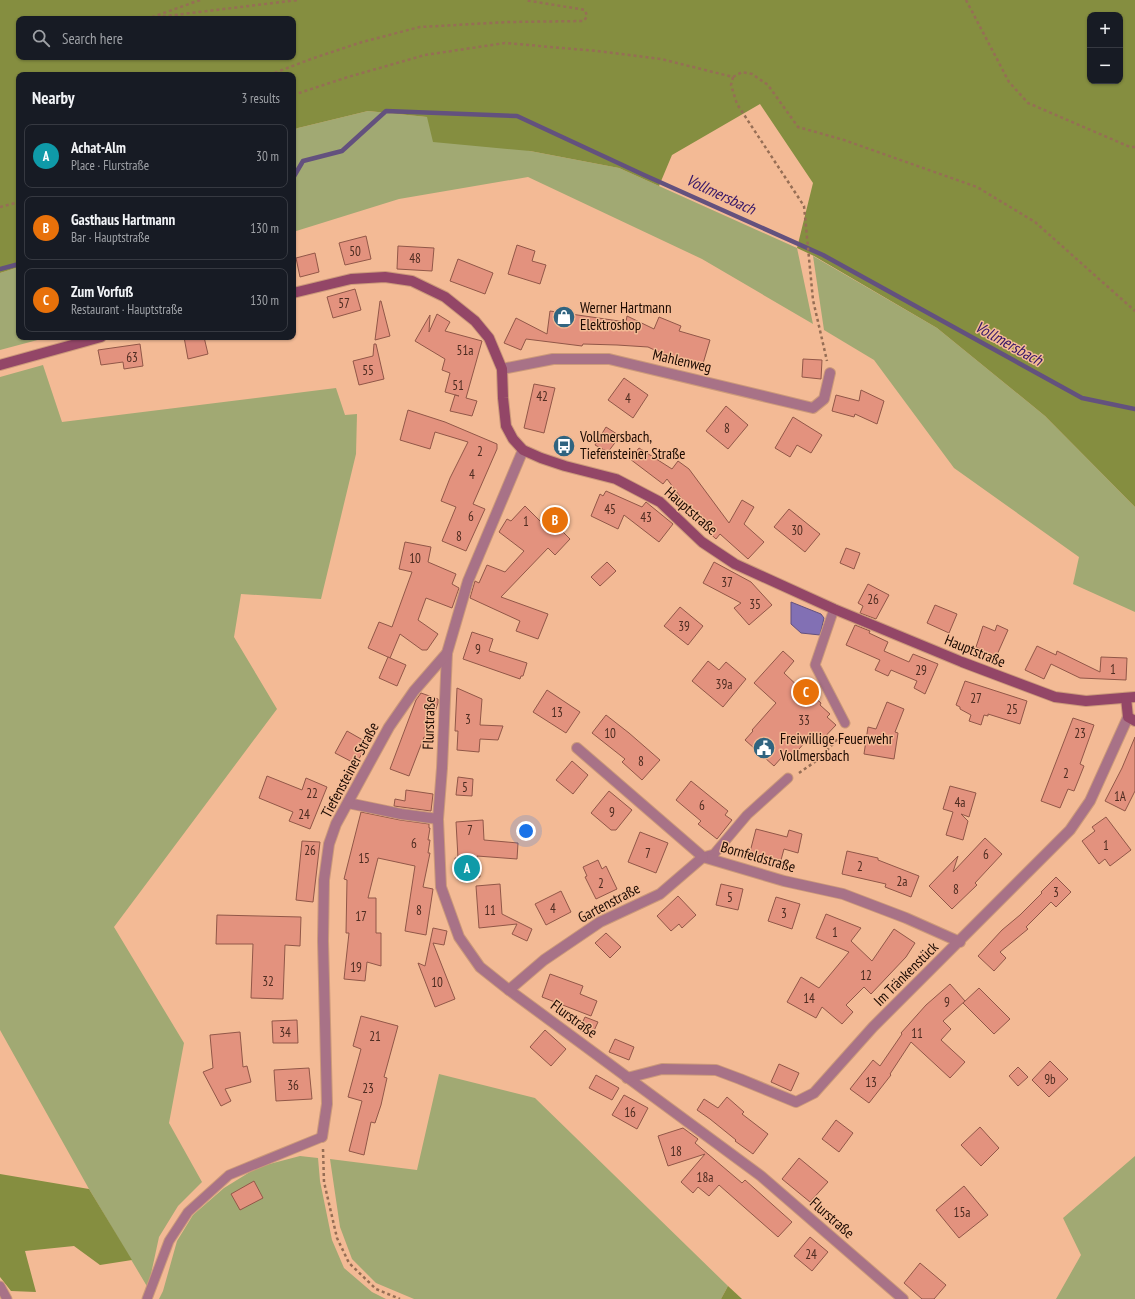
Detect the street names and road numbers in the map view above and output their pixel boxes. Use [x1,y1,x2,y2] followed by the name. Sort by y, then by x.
[651,345,713,376] street label: Mahlenweg
[661,482,722,539] street label: Hauptstraße
[942,630,1008,671] street label: Hauptstraße
[418,696,439,750] street label: Flurstraße
[316,719,383,821] street label: Tiefensteiner Straße
[719,837,798,876] street label: Bornfeldstraße
[575,878,643,927] street label: Gartenstraße
[869,937,942,1010] street label: Im Tränkenstück
[547,995,601,1042] street label: Flurstraße
[806,1193,859,1242] street label: Flurstraße

